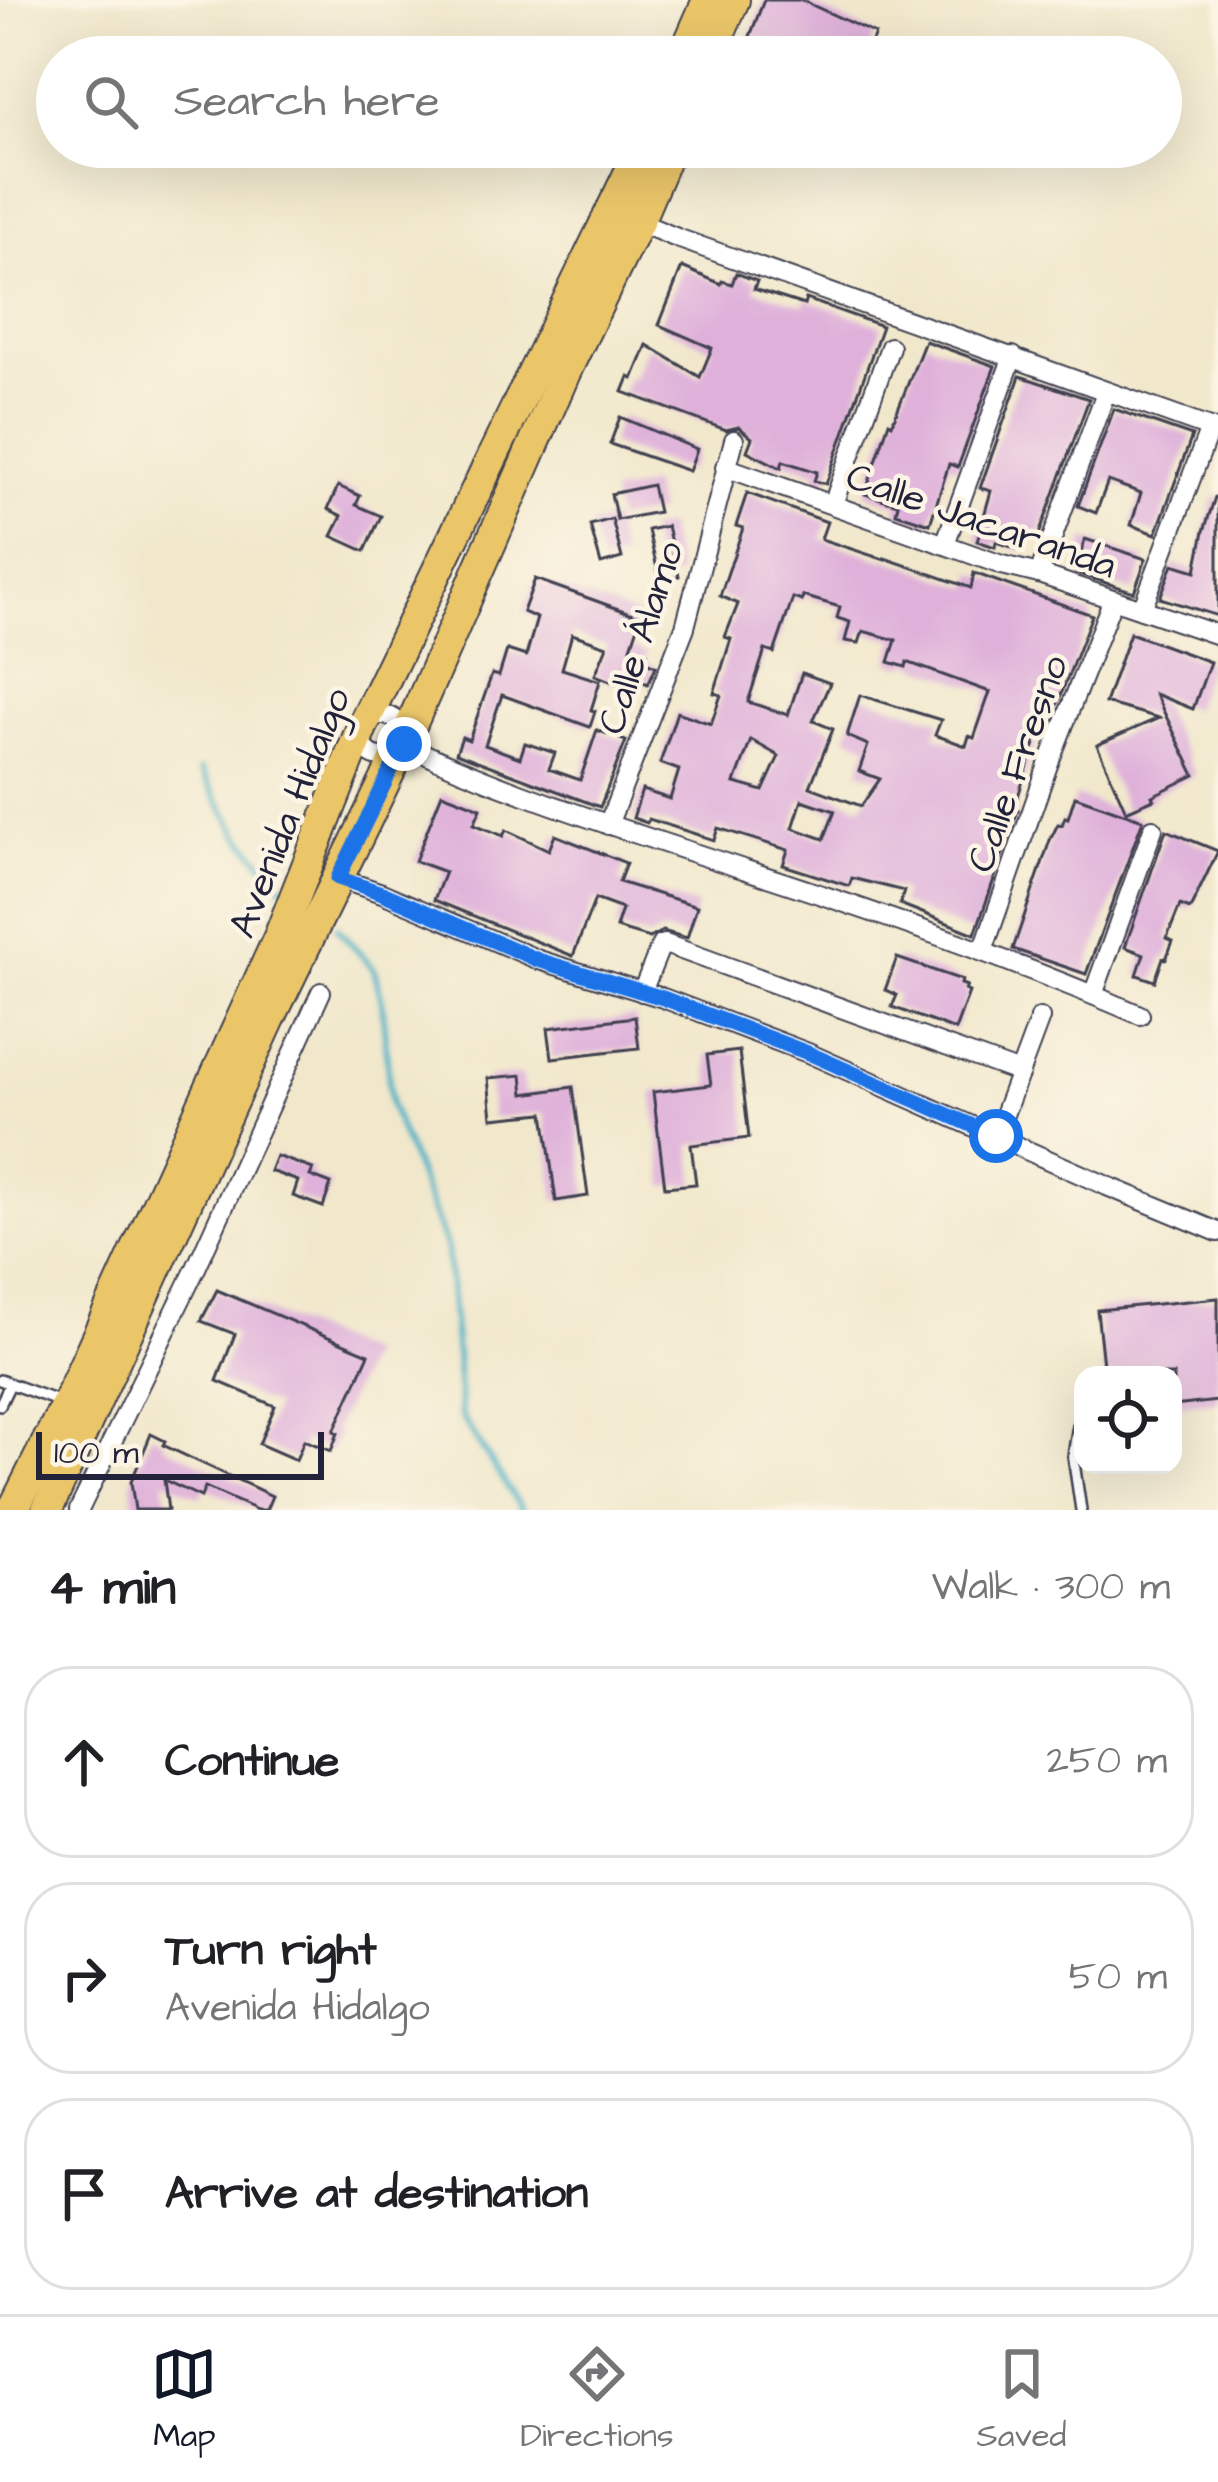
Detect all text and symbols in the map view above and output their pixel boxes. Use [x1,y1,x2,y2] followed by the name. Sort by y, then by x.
[36,36,1182,168] search box
[78,69,144,135] icon: search
[174,71,440,133] text: Search here
[839,450,1123,593] street label: Calle Jacaranda
[585,535,698,741] street label: Calle Álamo
[955,648,1083,880] street label: Calle Fresno
[216,680,365,946] street label: Avenida Hidalgo
[377,717,431,771] route end
[969,1109,1023,1163] route start
[1074,1366,1182,1474] map controls
[1074,1366,1182,1474] button: locate
[36,1426,324,1479] scale bar
[54,1430,139,1476] text: 100 m
[48,1553,176,1624] text: 4 min
[932,1561,1170,1615] text: Walk · 300 m
[51,1729,117,1795] icon: ahead
[165,1731,339,1793] text: Continue
[1046,1735,1167,1789] text: 250 m
[165,1920,377,1982] text: Turn right
[51,1945,117,2011] icon: right
[1069,1951,1167,2005] text: 50 m
[165,1982,430,2036] text: Avenida Hidalgo
[51,2161,117,2227] icon: arrive
[165,2163,588,2225] text: Arrive at destination
[151,2341,217,2459] tab: Map
[520,2341,674,2459] tab: Directions
[977,2341,1067,2459] tab: Saved

